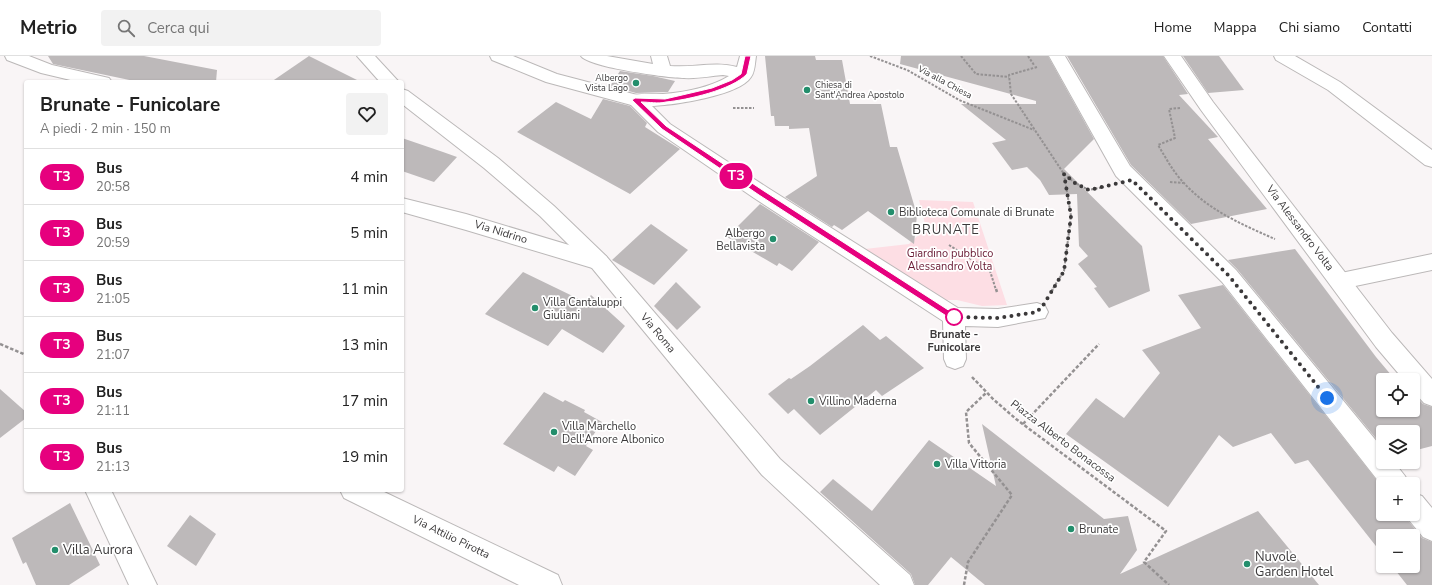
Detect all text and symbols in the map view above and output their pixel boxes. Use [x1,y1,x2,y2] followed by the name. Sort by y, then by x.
[101,10,381,46] search box
[20,15,77,41] text: Metrio
[115,17,137,39] icon: search
[147,18,209,38] text: Cerca qui
[1154,18,1192,37] text: Home
[1214,18,1257,37] text: Mappa
[1279,18,1340,37] text: Chi siamo
[1362,18,1412,37] text: Contatti
[915,62,974,101] street label: Via alla Chiesa
[584,72,628,94] place label: Albergo Vista Lago
[631,78,641,88] marker: Albergo Vista Lago
[815,79,904,101] place label: Chiesa di Sant'Andrea Apostolo
[802,85,812,95] marker: Chiesa di Sant'Andrea Apostolo
[40,92,220,118] text: Brunate - Funicolare
[346,93,388,135] button: heart
[40,120,171,138] text: A piedi · 2 min · 150 m
[96,158,122,178] text: Bus
[718,163,754,189] line badge: T3
[727,166,745,185] text: T3
[53,167,71,186] text: T3
[350,167,388,187] text: 4 min
[96,178,130,196] text: 20:58
[1262,181,1337,274] street label: Via Alessandro Volta
[899,205,1055,220] place label: Biblioteca Comunale di Brunate
[886,207,896,217] marker: Biblioteca Comunale di Brunate
[96,214,122,234] text: Bus
[472,217,529,247] street label: Via Nidrino
[912,221,980,239] district label: BRUNATE
[53,223,71,242] text: T3
[350,223,388,243] text: 5 min
[716,226,765,254] place label: Albergo Bellavista
[96,234,130,252] text: 20:59
[768,234,778,244] marker: Albergo Bellavista
[907,246,993,274] park label: Giardino pubblico Alessandro Volta
[96,270,122,290] text: Bus
[53,279,71,298] text: T3
[341,279,388,299] text: 11 min
[96,290,130,308] text: 21:05
[542,295,622,323] place label: Villa Cantaluppi Giuliani
[530,303,540,313] marker: Villa Cantaluppi Giuliani
[945,308,963,326] marker: Brunate - Funicolare
[636,309,679,356] street label: Via Roma
[96,326,122,346] text: Bus
[928,327,980,355] place label: Brunate - Funicolare
[53,335,71,354] text: T3
[341,335,388,355] text: 13 min
[96,346,130,364] text: 21:07
[1376,373,1420,573] map controls
[1376,373,1420,417] button: locate
[96,382,122,402] text: Bus
[1317,388,1337,408] your location
[53,391,71,410] text: T3
[341,391,388,411] text: 17 min
[818,394,897,409] place label: Villino Maderna
[806,396,816,406] marker: Villino Maderna
[1007,397,1119,486] street label: Piazza Alberto Bonacossa
[96,402,130,420] text: 21:11
[561,419,664,447] place label: Villa Marchello Dell'Amore Albonico
[1376,425,1420,469] button: layers
[549,427,559,437] marker: Villa Marchello Dell'Amore Albonico
[96,438,122,458] text: Bus
[53,447,71,466] text: T3
[341,447,388,467] text: 19 min
[944,457,1007,472] place label: Villa Vittoria
[96,458,130,476] text: 21:13
[932,459,942,469] marker: Villa Vittoria
[1376,477,1420,521] button: +
[409,511,492,562] street label: Via Attilio Pirotta
[1079,522,1118,537] place label: Brunate
[1066,524,1076,534] marker: Brunate
[1376,529,1420,573] button: −
[62,541,133,559] place label: Villa Aurora
[50,545,60,555] marker: Villa Aurora
[1255,548,1334,581] place label: Nuvole Garden Hotel
[1242,559,1252,569] marker: Nuvole Garden Hotel

